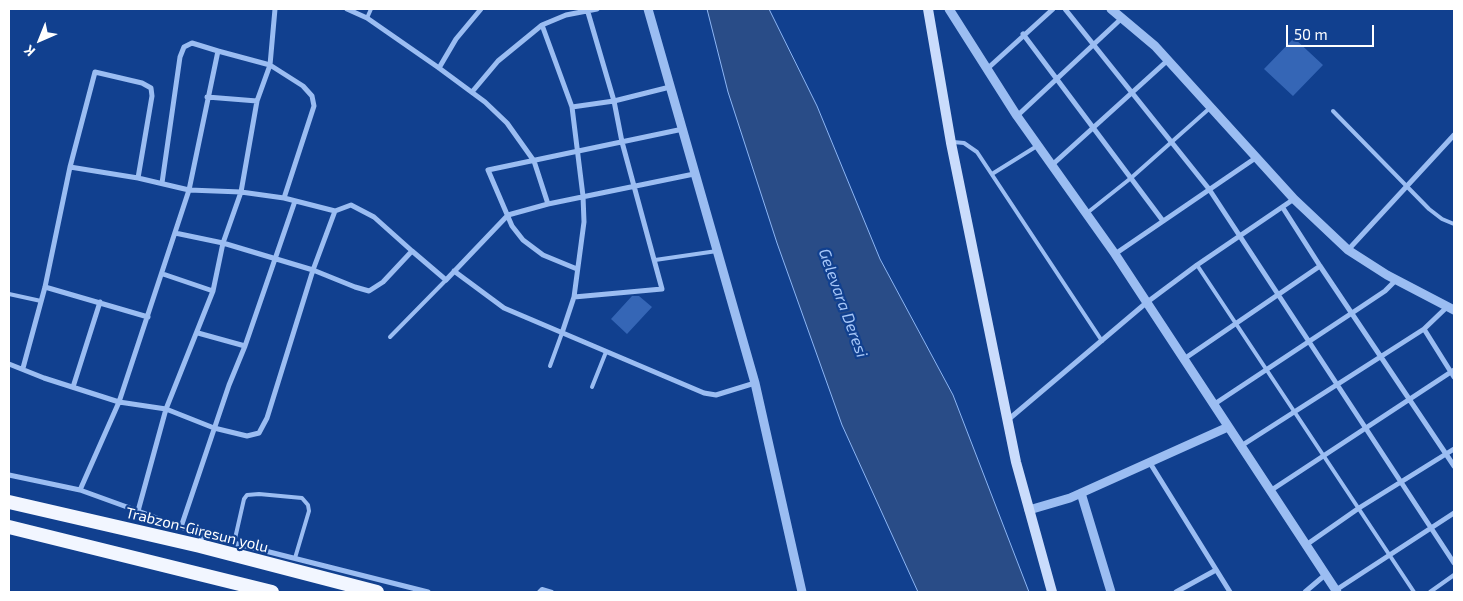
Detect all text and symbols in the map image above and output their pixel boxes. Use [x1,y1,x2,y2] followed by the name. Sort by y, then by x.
[15,15,65,65] north arrow
[1288,15,1376,47] scale bar
[1294,25,1328,43] text: 50 m
[20,42,38,60] text: K
[814,246,872,360] water label: Gelevara Deresi
[124,504,270,556] street label: Trabzon-Giresun yolu

